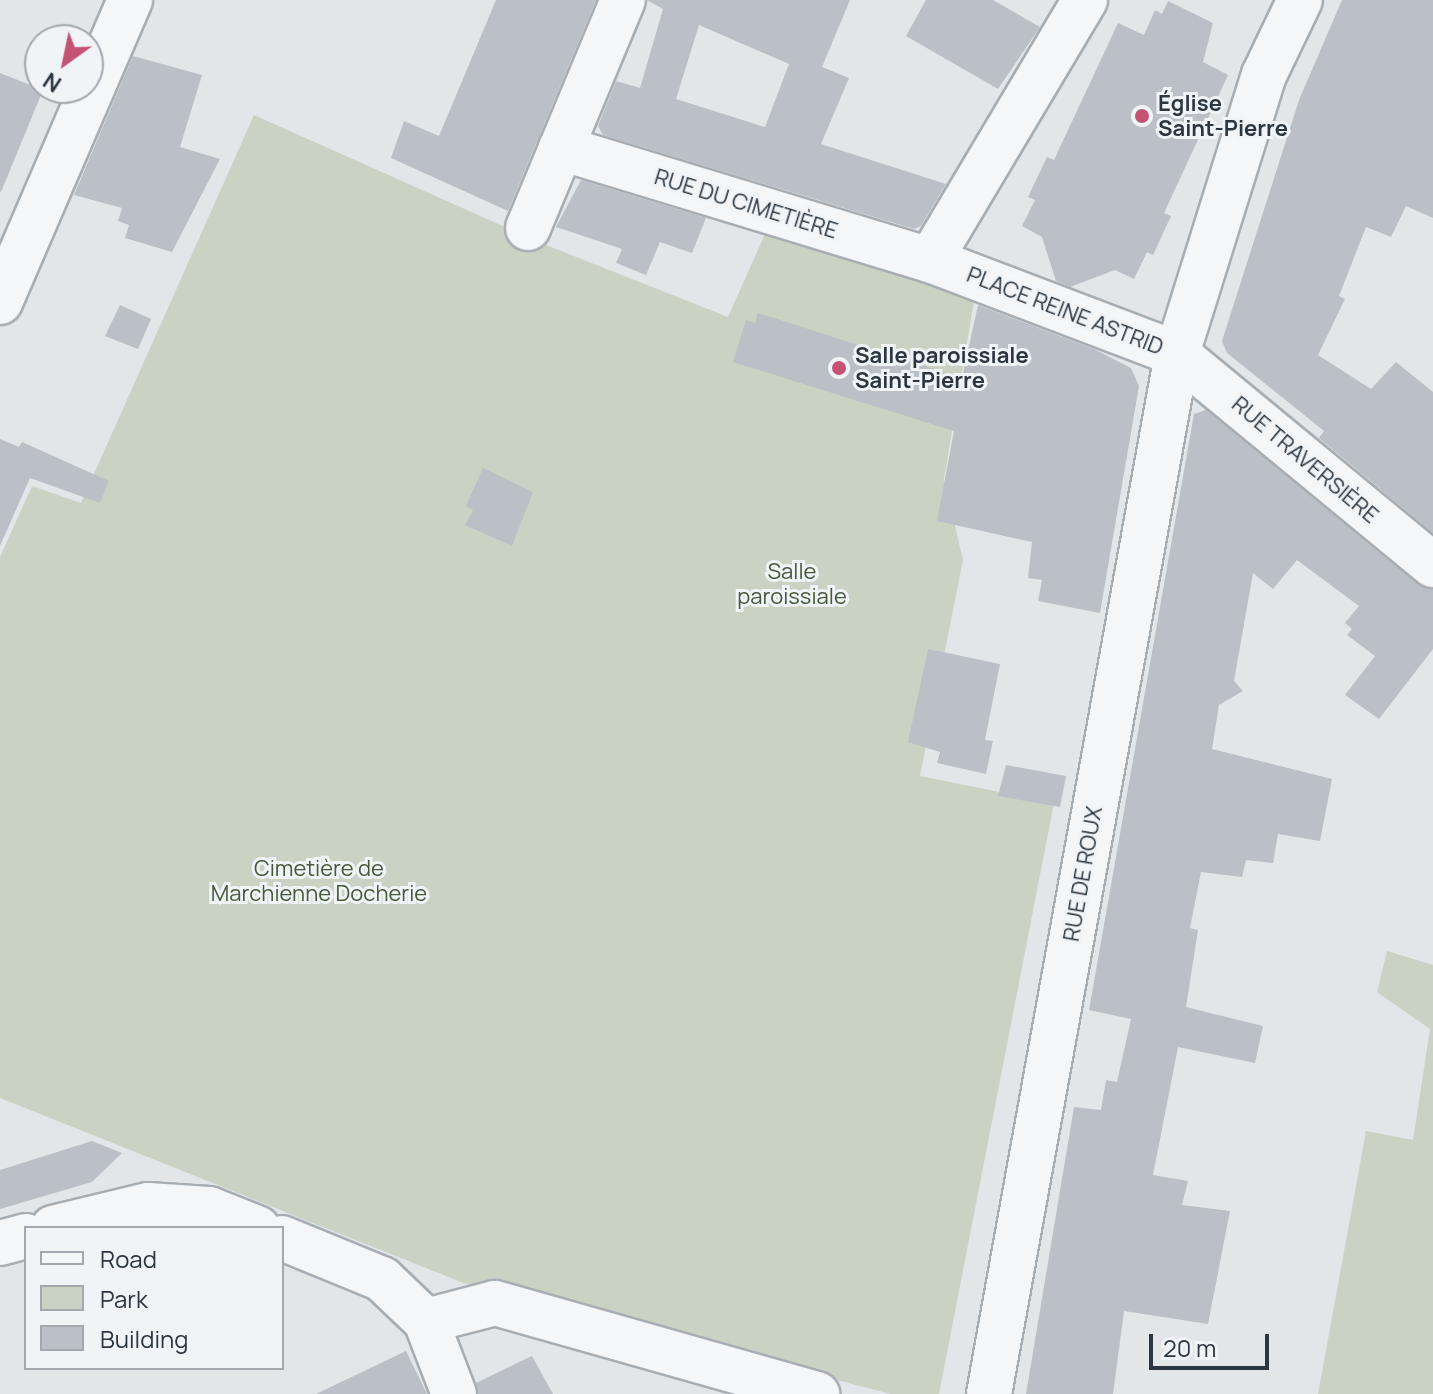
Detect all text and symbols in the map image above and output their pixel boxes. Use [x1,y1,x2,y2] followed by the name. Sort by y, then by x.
[24,24,104,104] north arrow
[37,66,67,99] text: N
[1158,90,1288,142] place label: Église Saint-Pierre
[1133,107,1151,125] marker: Église Saint-Pierre
[651,164,841,244] street label: RUE DU CIMETIÈRE
[963,261,1167,361] street label: PLACE REINE ASTRID
[855,342,1029,394] place label: Salle paroissiale Saint-Pierre
[830,359,848,377] marker: Salle paroissiale Saint-Pierre
[1226,391,1384,529] street label: RUE TRAVERSIÈRE
[737,558,847,610] park label: Salle paroissiale
[1058,804,1108,944] street label: RUE DE ROUX
[211,855,427,906] park label: Cimetière de Marchienne Docherie
[24,1226,284,1370] legend
[100,1242,157,1275] text: Road
[100,1282,148,1315] text: Park
[1153,1318,1273,1368] scale bar
[100,1322,188,1355] text: Building
[1163,1331,1216,1364] text: 20 m

